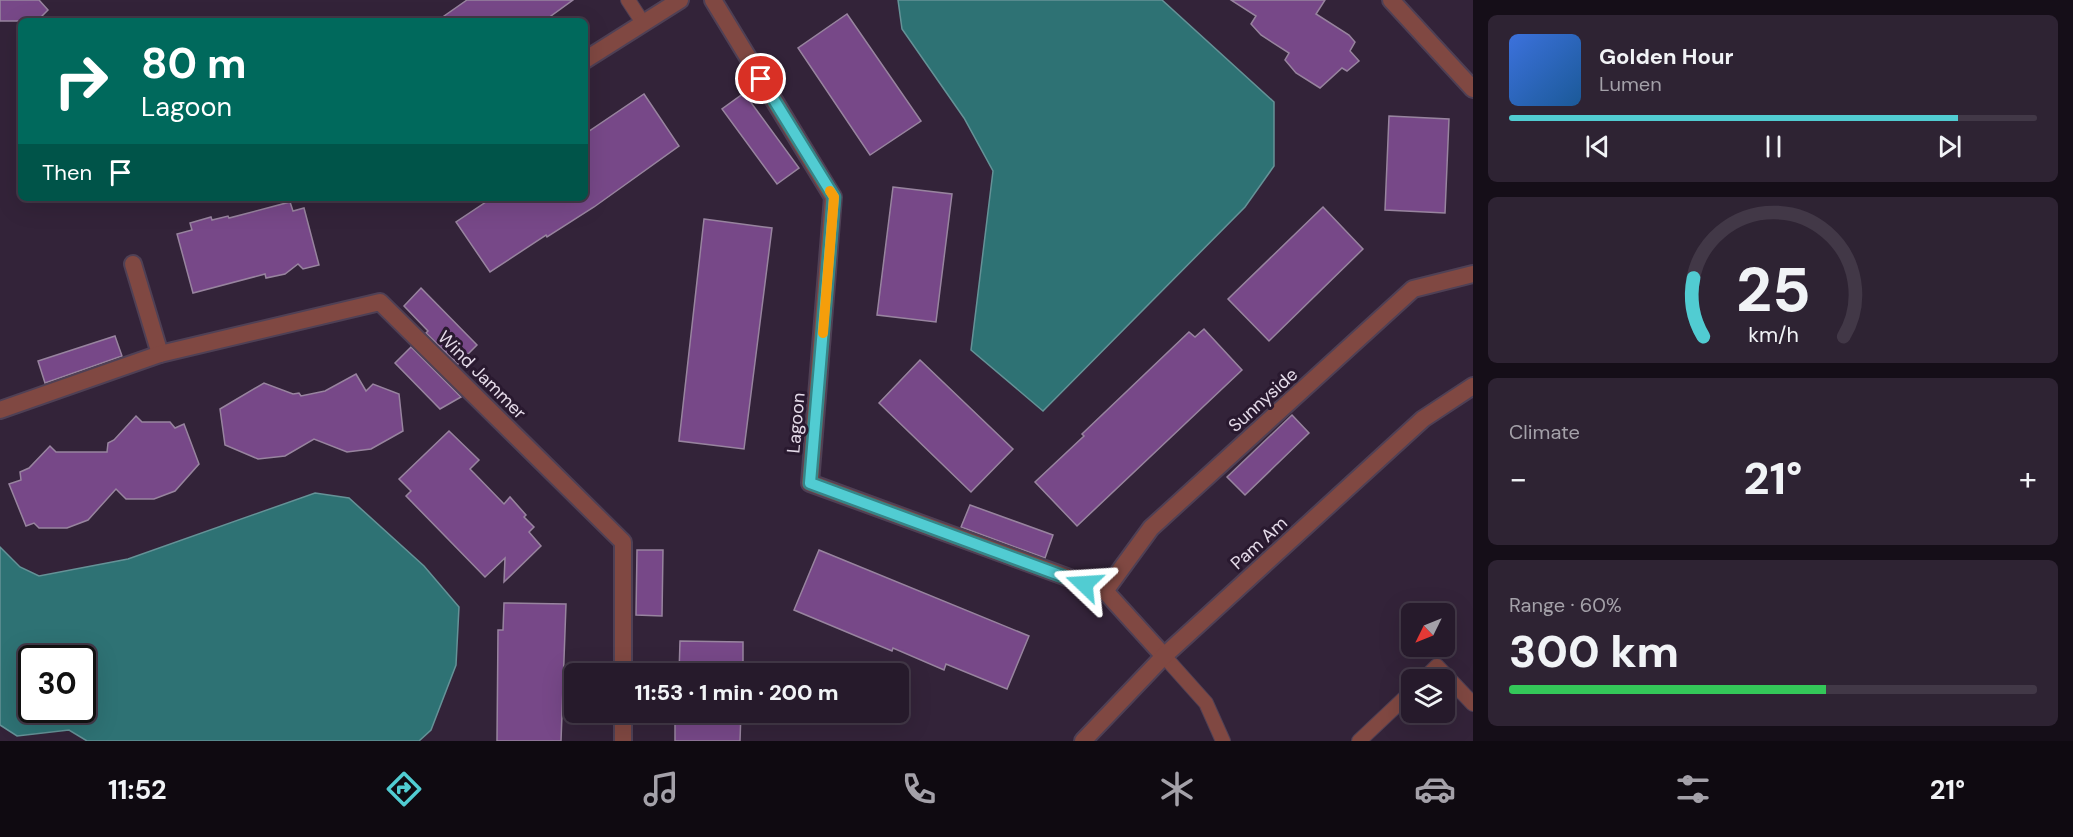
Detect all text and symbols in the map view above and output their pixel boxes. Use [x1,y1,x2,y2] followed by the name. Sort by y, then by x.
[141,36,247,91] text: 80 m
[42,42,120,120] icon: right
[1599,42,1734,71] text: Golden Hour
[735,53,786,104] pin
[744,62,777,95] icon: arrive
[1599,71,1662,97] text: Lumen
[141,89,232,124] text: Lagoon
[1581,130,1614,163] icon: previous
[1757,130,1790,163] icon: pause
[1933,130,1966,163] icon: next
[104,156,137,189] icon: arrive
[42,158,92,187] text: Then
[1736,249,1810,330] text: 25
[1748,321,1798,349] text: km/h
[433,326,532,425] street label: Wind Jammer
[1223,362,1303,438] street label: Sunnyside
[781,392,811,454] street label: Lagoon
[1509,419,1580,445] text: Climate
[1743,449,1803,508] text: 21°
[1509,457,1527,500] text: −
[2019,457,2037,500] text: +
[1225,511,1293,575] street label: Pam Am
[1052,552,1116,616] position arrow
[1509,592,1622,618] text: Range · 60%
[1401,603,1455,657] north arrow
[1401,603,1455,723] map controls
[1509,622,1679,681] text: 300 km
[18,645,96,723] speed limit sign: 30
[1401,669,1455,723] button: layers
[634,678,839,707] text: 11:53 · 1 min · 200 m
[383,768,425,810] icon: directions
[640,768,682,810] icon: music
[898,768,940,810] icon: phone
[1156,768,1198,810] icon: climate
[1414,768,1456,810] icon: car
[1672,768,1714,810] icon: filters
[108,772,167,807] text: 11:52
[1930,772,1965,807] text: 21°

